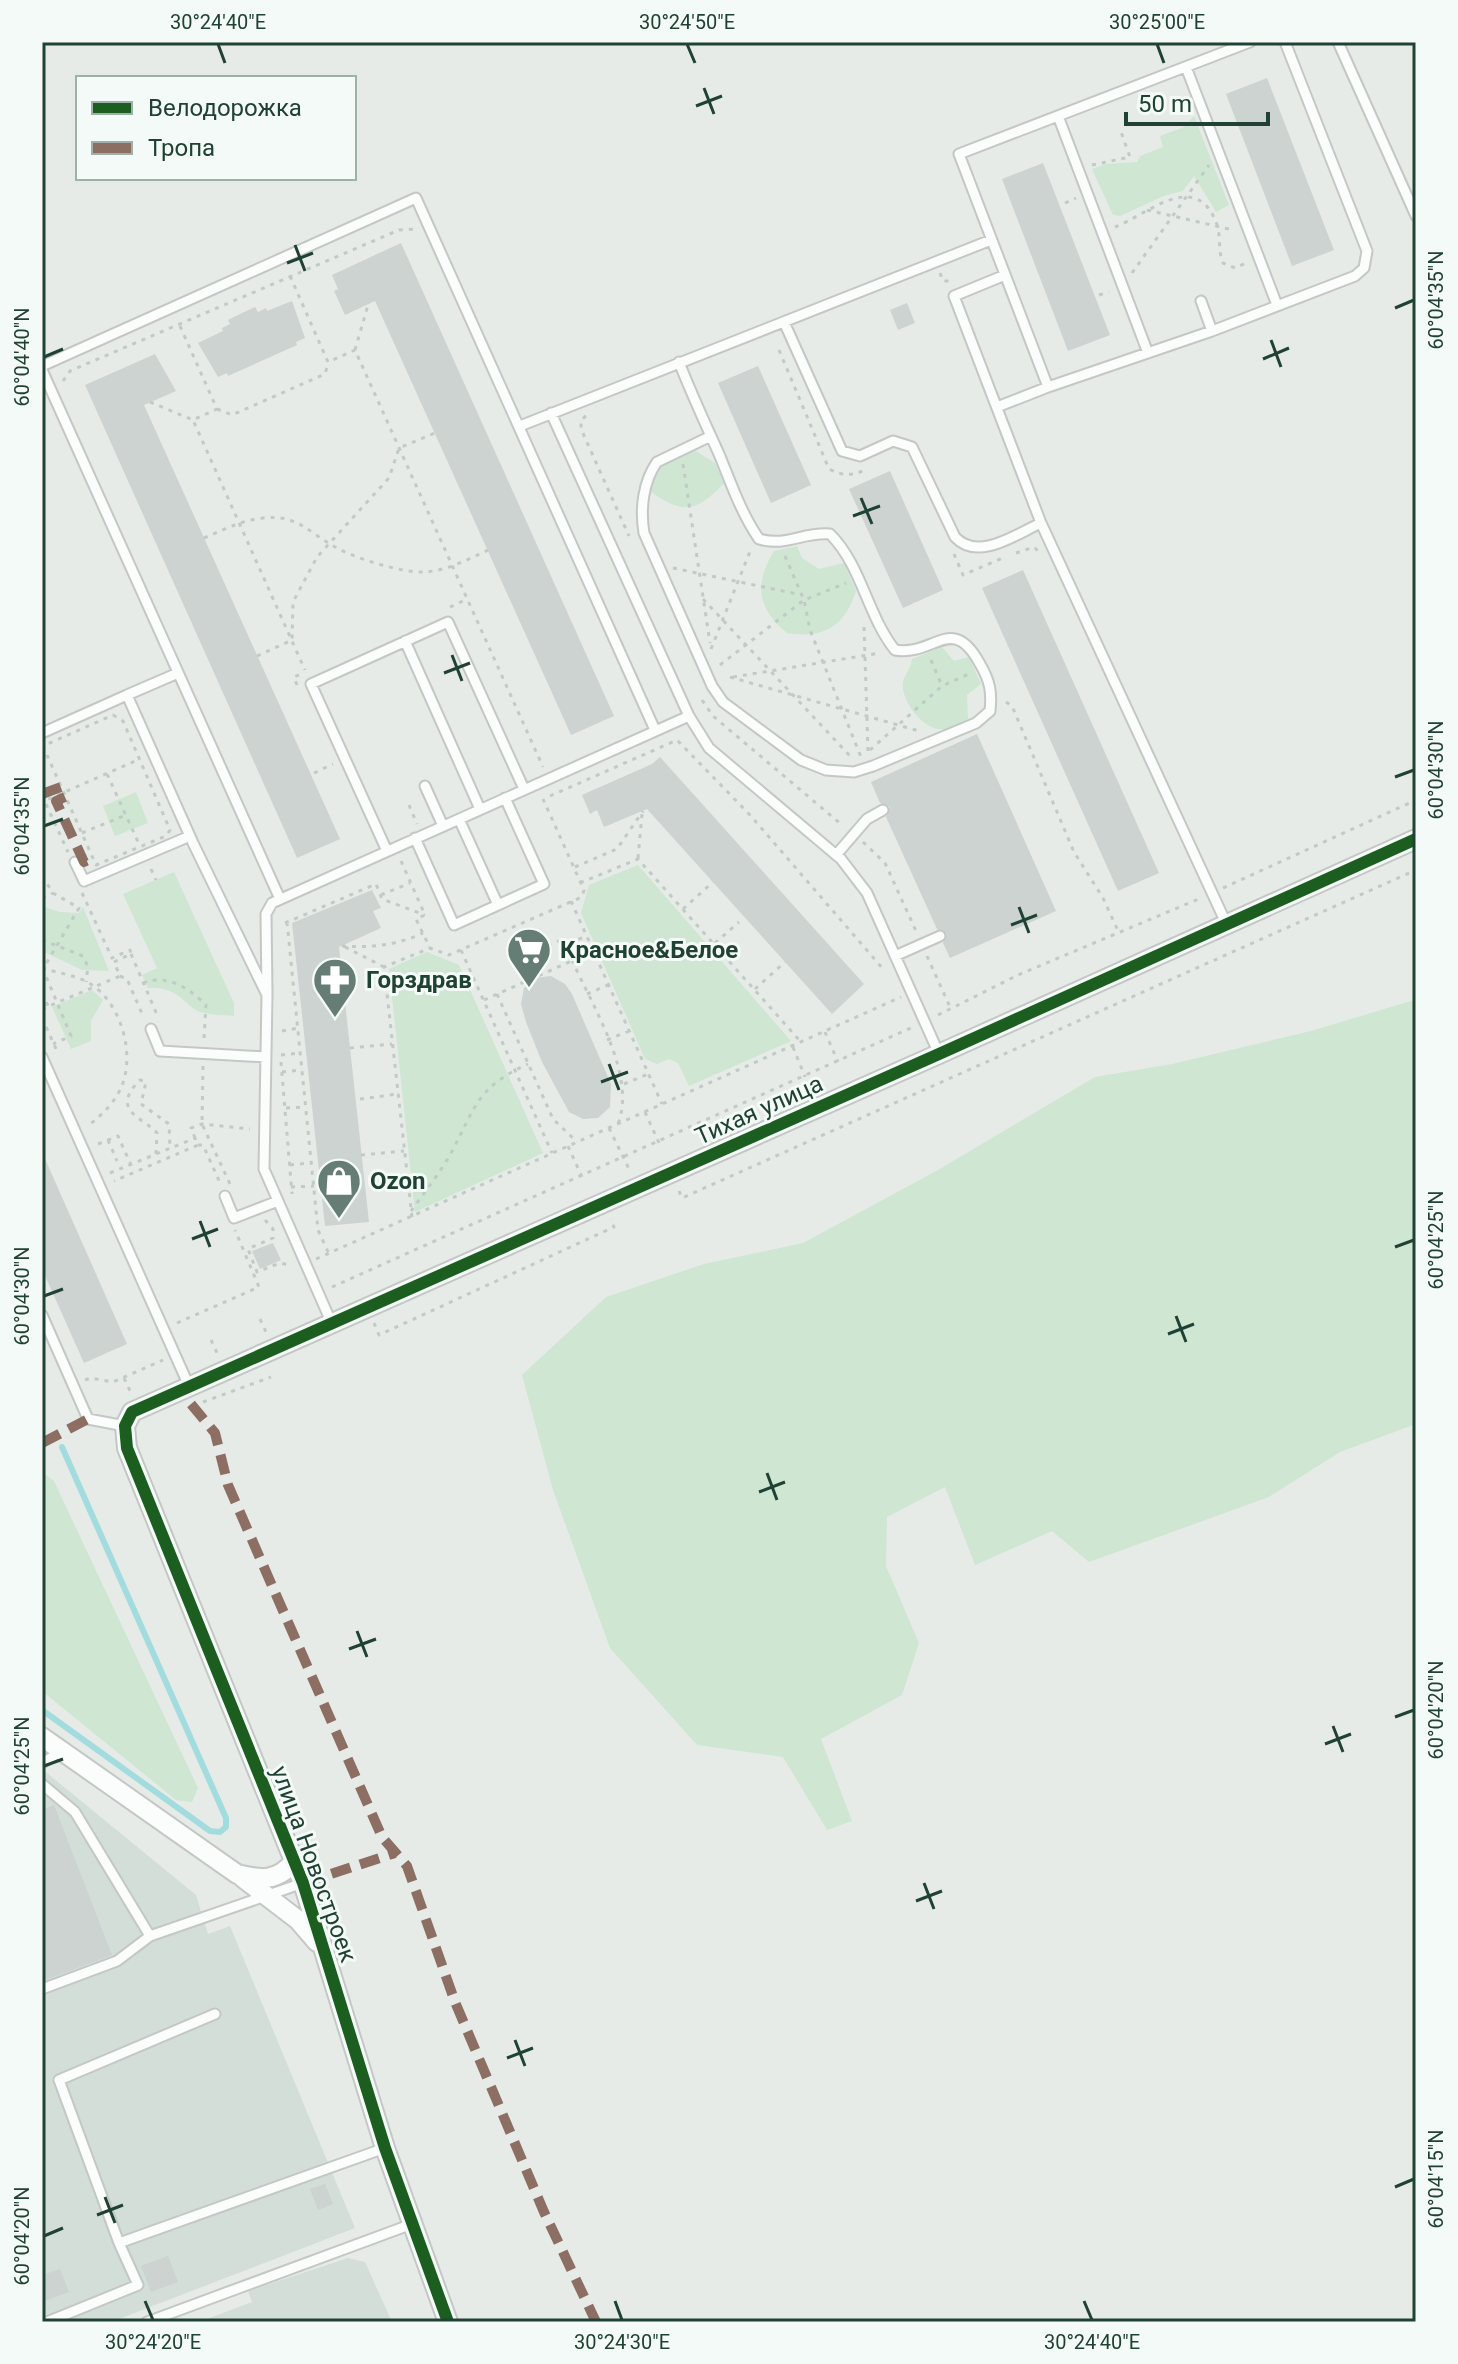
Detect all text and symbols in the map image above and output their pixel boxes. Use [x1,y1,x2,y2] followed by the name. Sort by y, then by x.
[170,10,266,34] text: 30°24'40"E
[639,10,735,34] text: 30°24'50"E
[1109,10,1205,34] text: 30°25'00"E
[76,76,356,180] legend
[1126,76,1268,126] scale bar
[1138,90,1192,118] text: 50 m
[148,94,302,122] text: Велодорожка
[148,134,215,162] text: Тропа
[1424,250,1448,350] text: 60°04'35"N
[10,307,34,407] text: 60°04'40"N
[1424,720,1448,820] text: 60°04'30"N
[10,776,34,876] text: 60°04'35"N
[505,926,553,989] supermarket icon: Красное&Белое
[560,936,738,964] place label: Красное&Белое
[311,956,359,1019] pharmacy icon: Горздрав
[366,966,472,994] place label: Горздрав
[691,1069,827,1151] street label: Тихая улица
[315,1157,363,1220] shop icon: Ozon
[370,1167,426,1195] place label: Ozon
[1424,1190,1448,1290] text: 60°04'25"N
[10,1246,34,1346] text: 60°04'30"N
[1424,1660,1448,1760] text: 60°04'20"N
[10,1716,34,1816] text: 60°04'25"N
[265,1762,363,1966] street label: улица Новостроек
[1424,2129,1448,2229] text: 60°04'15"N
[10,2186,34,2286] text: 60°04'20"N
[105,2330,201,2354] text: 30°24'20"E
[574,2330,670,2354] text: 30°24'30"E
[1044,2330,1140,2354] text: 30°24'40"E

